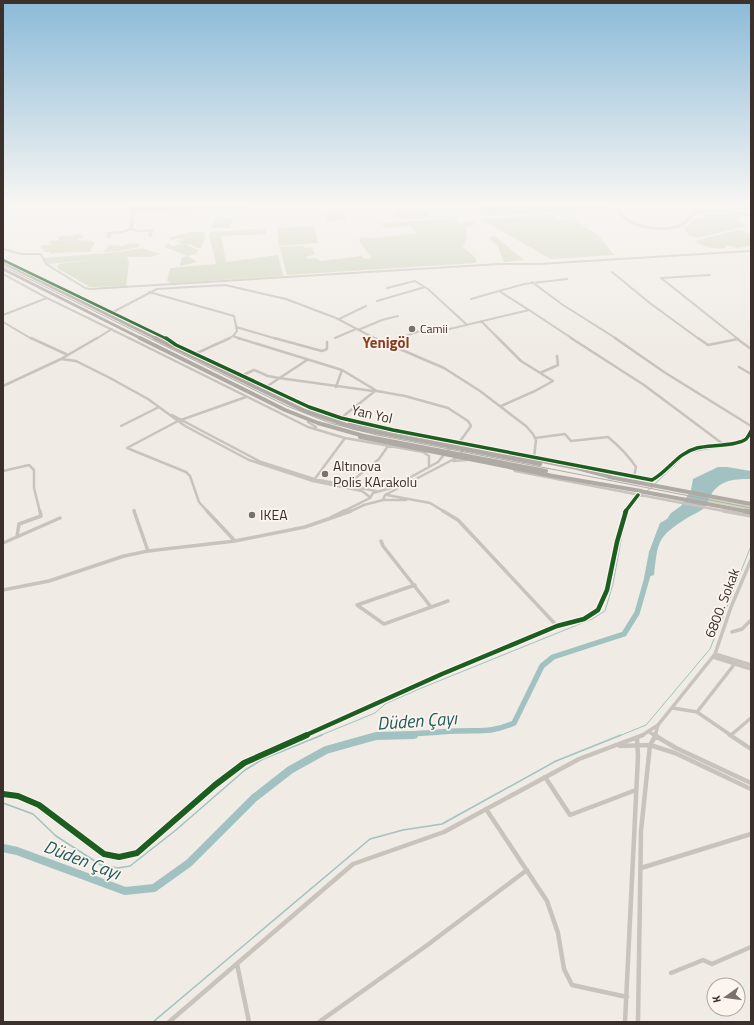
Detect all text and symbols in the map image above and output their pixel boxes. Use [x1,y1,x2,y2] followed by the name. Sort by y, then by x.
[420,319,448,338] place label: Camii
[407,324,417,334] marker: Camii
[362,331,410,354] district label: Yenigöl
[350,399,395,428] street label: Yan Yol
[333,455,417,492] place label: Altınova Polis KArakolu
[320,469,330,479] marker: Altınova Polis KArakolu
[260,504,288,525] place label: IKEA
[247,510,257,520] marker: IKEA
[699,565,744,641] street label: 6800. Sokak
[376,704,459,737] water label: Düden Çayı
[40,833,126,887] water label: Düden Çayı
[706,977,746,1017] north arrow
[708,994,725,1005] text: K

